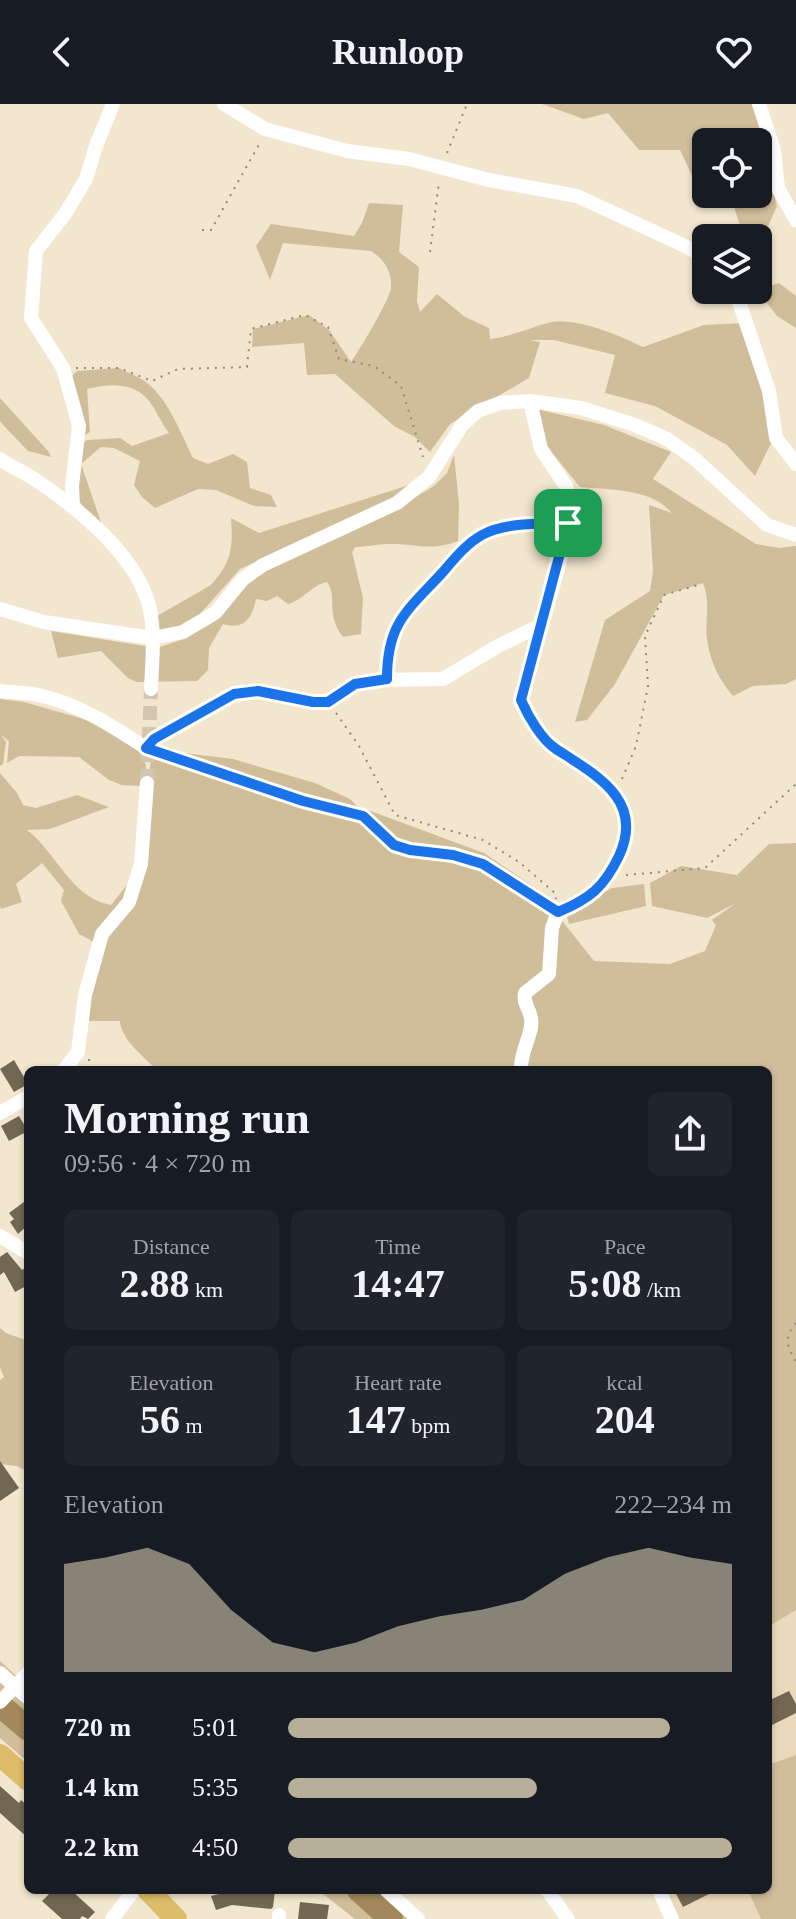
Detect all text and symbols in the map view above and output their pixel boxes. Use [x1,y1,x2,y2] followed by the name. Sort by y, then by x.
[40,30,84,74] icon: back
[712,30,756,74] icon: heart
[332,32,464,72] text: Runloop
[692,128,772,304] map controls
[692,128,772,208] button: locate
[692,224,772,304] button: layers
[534,489,602,557] pin
[546,501,590,545] icon: arrive
[648,1092,732,1176] button: share
[64,1094,310,1143] text: Morning run
[64,1149,251,1178] text: 09:56 · 4 × 720 m
[133,1234,210,1259] text: Distance
[375,1234,421,1259] text: Time
[604,1234,645,1259] text: Pace
[120,1261,190,1306] text: 2.88
[351,1261,445,1306] text: 14:47
[568,1261,641,1306] text: 5:08
[190,1277,223,1302] text: km
[641,1277,681,1302] text: /km
[129,1370,213,1395] text: Elevation
[354,1370,442,1395] text: Heart rate
[606,1370,643,1395] text: kcal
[140,1397,180,1442] text: 56
[346,1397,406,1442] text: 147
[595,1397,655,1442] text: 204
[180,1413,203,1438] text: m
[406,1413,450,1438] text: bpm
[64,1490,164,1519] text: Elevation
[614,1490,732,1519] text: 222–234 m
[64,1713,131,1742] text: 720 m
[192,1713,238,1742] text: 5:01
[64,1773,139,1802] text: 1.4 km
[192,1773,238,1802] text: 5:35
[64,1833,139,1862] text: 2.2 km
[192,1833,238,1862] text: 4:50

